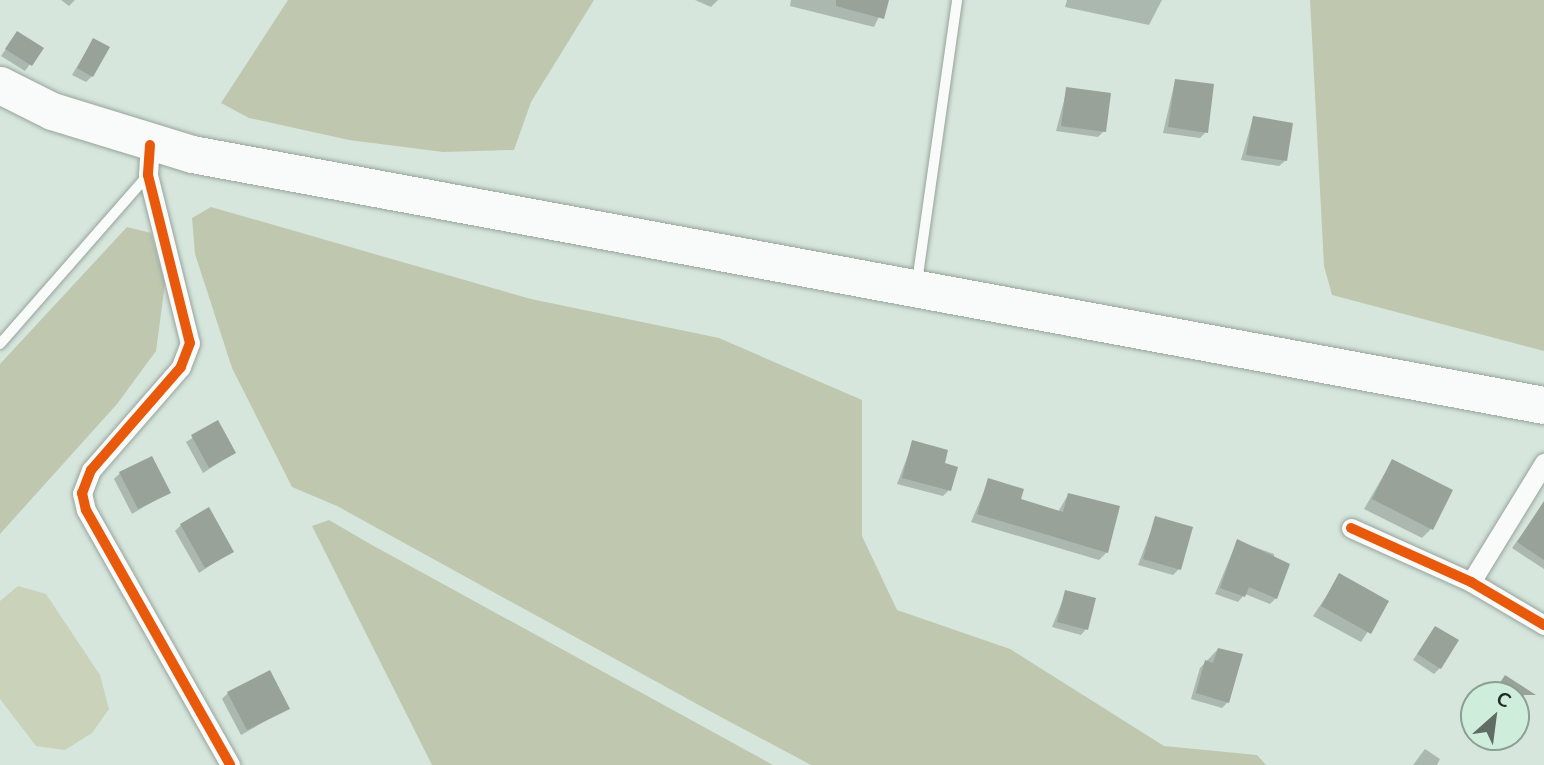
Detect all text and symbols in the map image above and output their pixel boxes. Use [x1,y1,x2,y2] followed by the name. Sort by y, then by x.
[1460,681,1530,751] north arrow
[1493,686,1515,712] text: С

